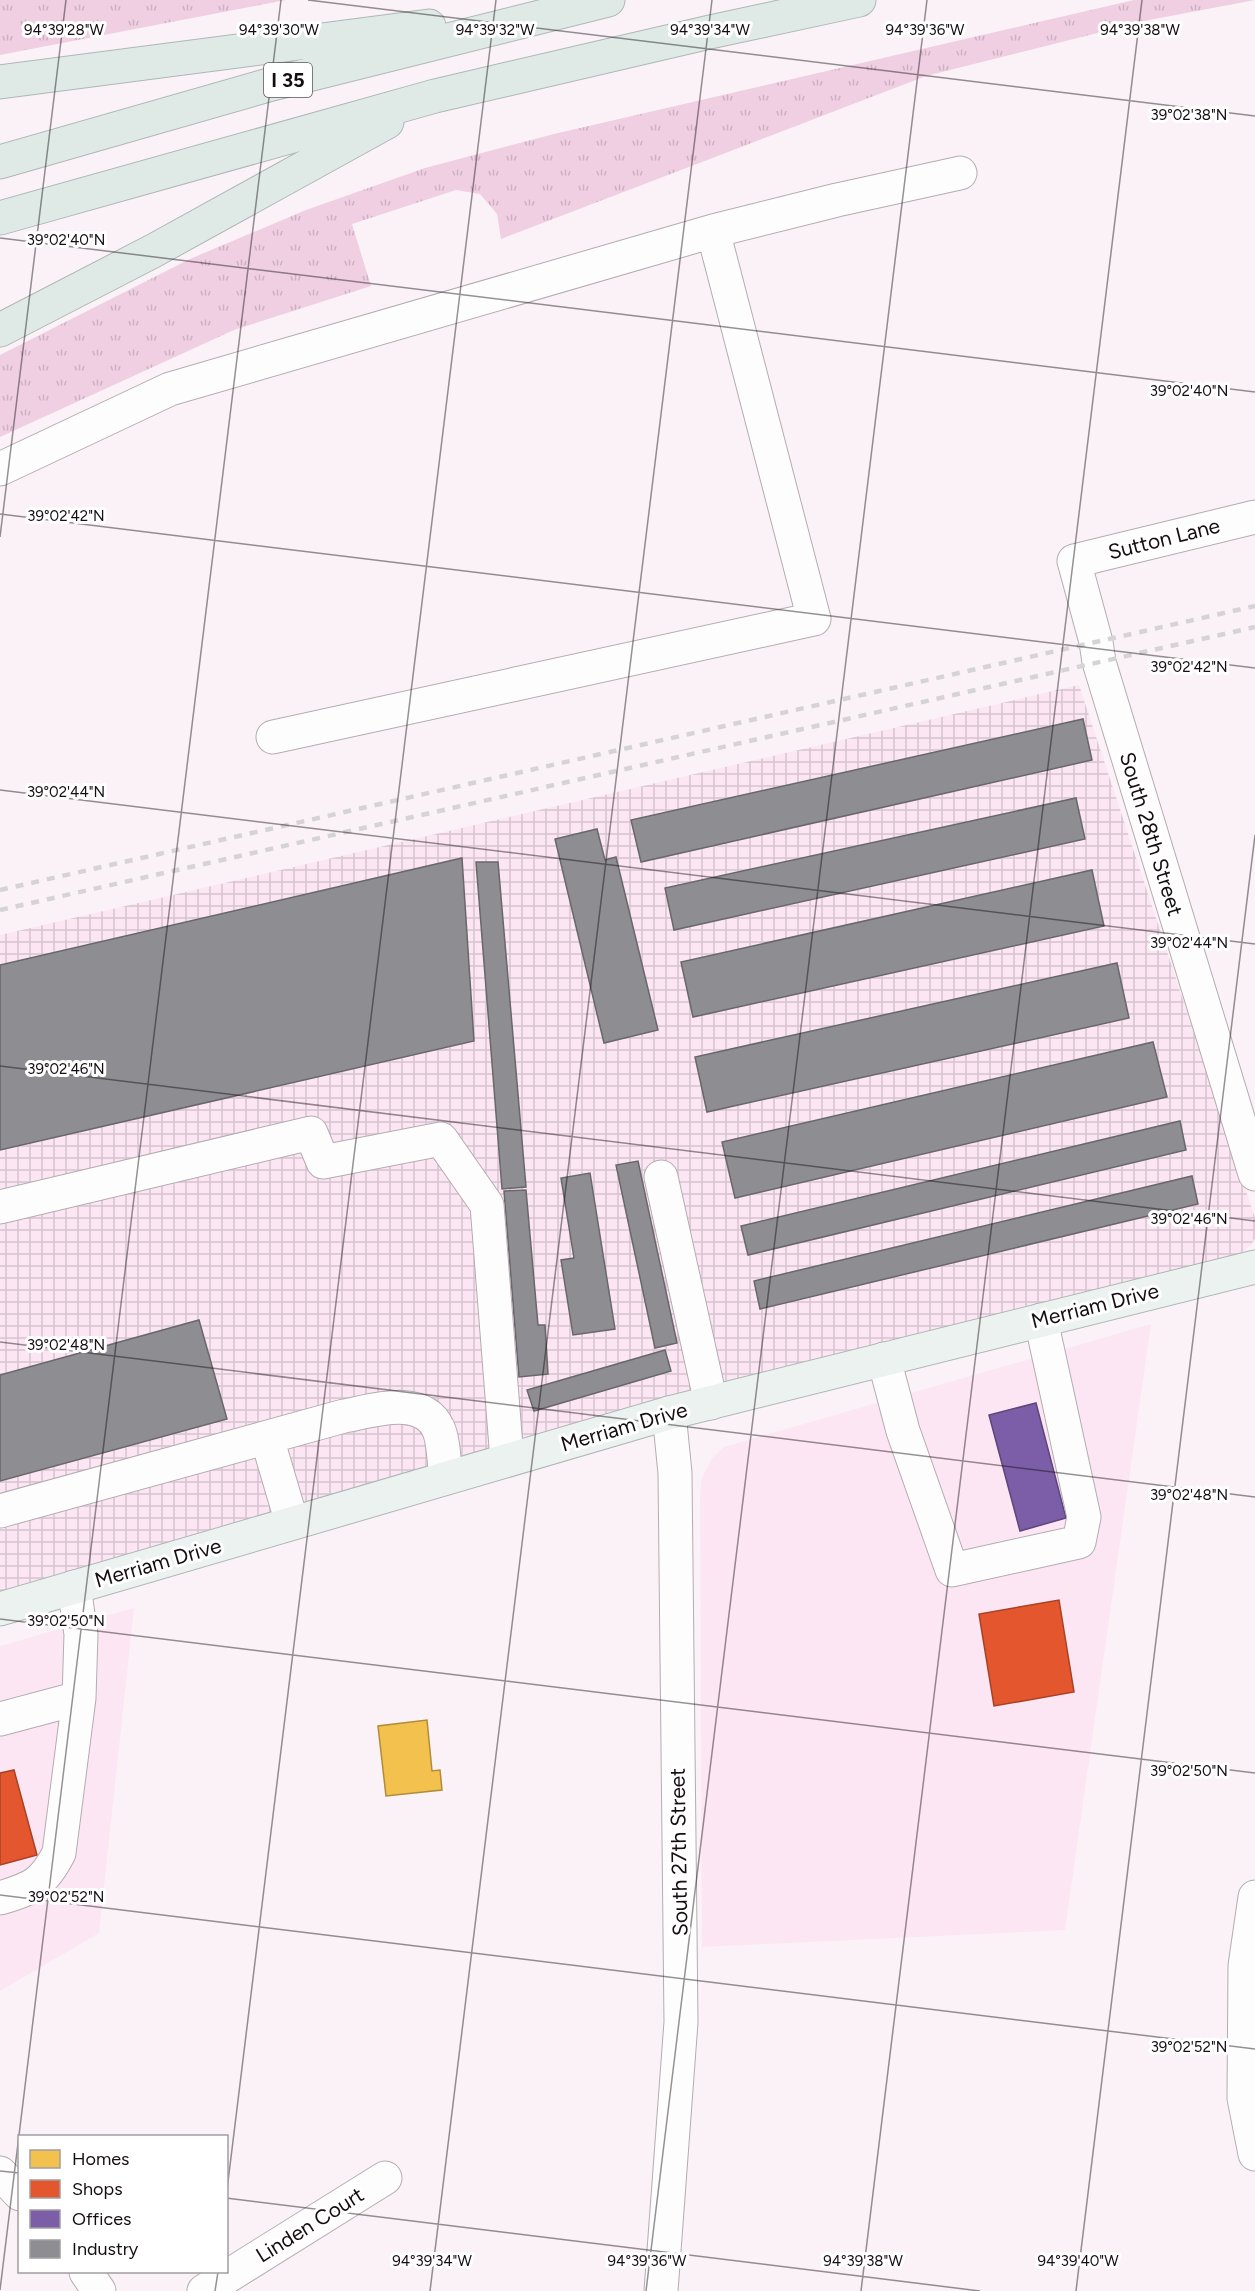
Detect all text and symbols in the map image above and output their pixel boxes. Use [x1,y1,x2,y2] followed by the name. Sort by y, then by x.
[24,21,104,39] text: 94°39'28"W
[239,21,320,39] text: 94°39'30"W
[456,21,535,39] text: 94°39'32"W
[670,21,750,39] text: 94°39'34"W
[886,21,965,39] text: 94°39'36"W
[1100,21,1180,39] text: 94°39'38"W
[264,63,312,97] road number: I 35
[1151,106,1227,124] text: 39°02'38"N
[27,231,105,249] text: 39°02'40"N
[1150,382,1228,400] text: 39°02'40"N
[27,507,105,525] text: 39°02'42"N
[1105,513,1222,564] street label: Sutton Lane
[1150,658,1228,676] text: 39°02'42"N
[1115,749,1188,919] street label: South 28th Street
[27,783,105,801] text: 39°02'44"N
[1150,934,1228,952] text: 39°02'44"N
[27,1060,105,1078] text: 39°02'46"N
[1150,1210,1228,1228] text: 39°02'46"N
[1028,1278,1161,1333] street label: Merriam Drive
[27,1336,105,1354] text: 39°02'48"N
[558,1396,690,1457] street label: Merriam Drive
[1150,1486,1228,1504] text: 39°02'48"N
[92,1532,224,1593] street label: Merriam Drive
[27,1612,105,1630] text: 39°02'50"N
[1150,1762,1228,1780] text: 39°02'50"N
[665,1768,692,1936] street label: South 27th Street
[28,1888,104,1906] text: 39°02'52"N
[1151,2038,1227,2056] text: 39°02'52"N
[18,2135,228,2273] legend
[72,2148,130,2170] text: Homes
[72,2178,123,2200] text: Shops
[251,2182,368,2268] street label: Linden Court
[72,2208,131,2230] text: Offices
[72,2238,139,2260] text: Industry
[392,2252,472,2270] text: 94°39'34"W
[608,2252,687,2270] text: 94°39'36"W
[823,2252,903,2270] text: 94°39'38"W
[1037,2252,1119,2270] text: 94°39'40"W

